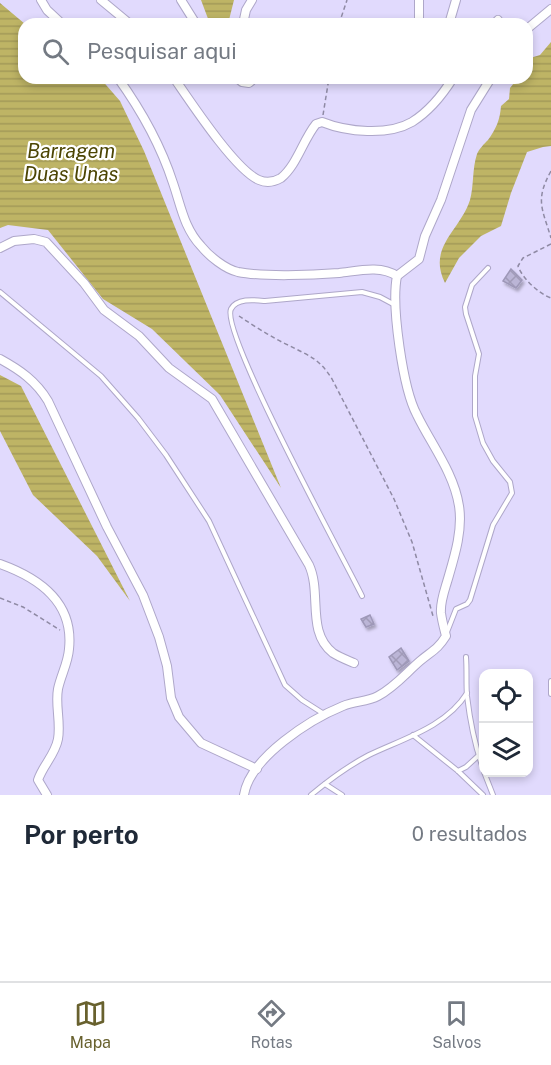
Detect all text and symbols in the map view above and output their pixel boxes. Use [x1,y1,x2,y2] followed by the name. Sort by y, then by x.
[18,18,533,84] search box
[39,35,72,68] icon: search
[87,38,237,64] text: Pesquisar aqui
[24,139,119,186] water label: Barragem Duas Unas
[479,669,533,777] map controls
[479,669,533,723] button: locate
[479,723,533,777] button: layers
[24,819,139,850] text: Por perto
[412,822,527,846] text: 0 resultados
[70,997,111,1052] tab: Mapa
[250,997,293,1052] tab: Rotas
[432,997,481,1052] tab: Salvos

